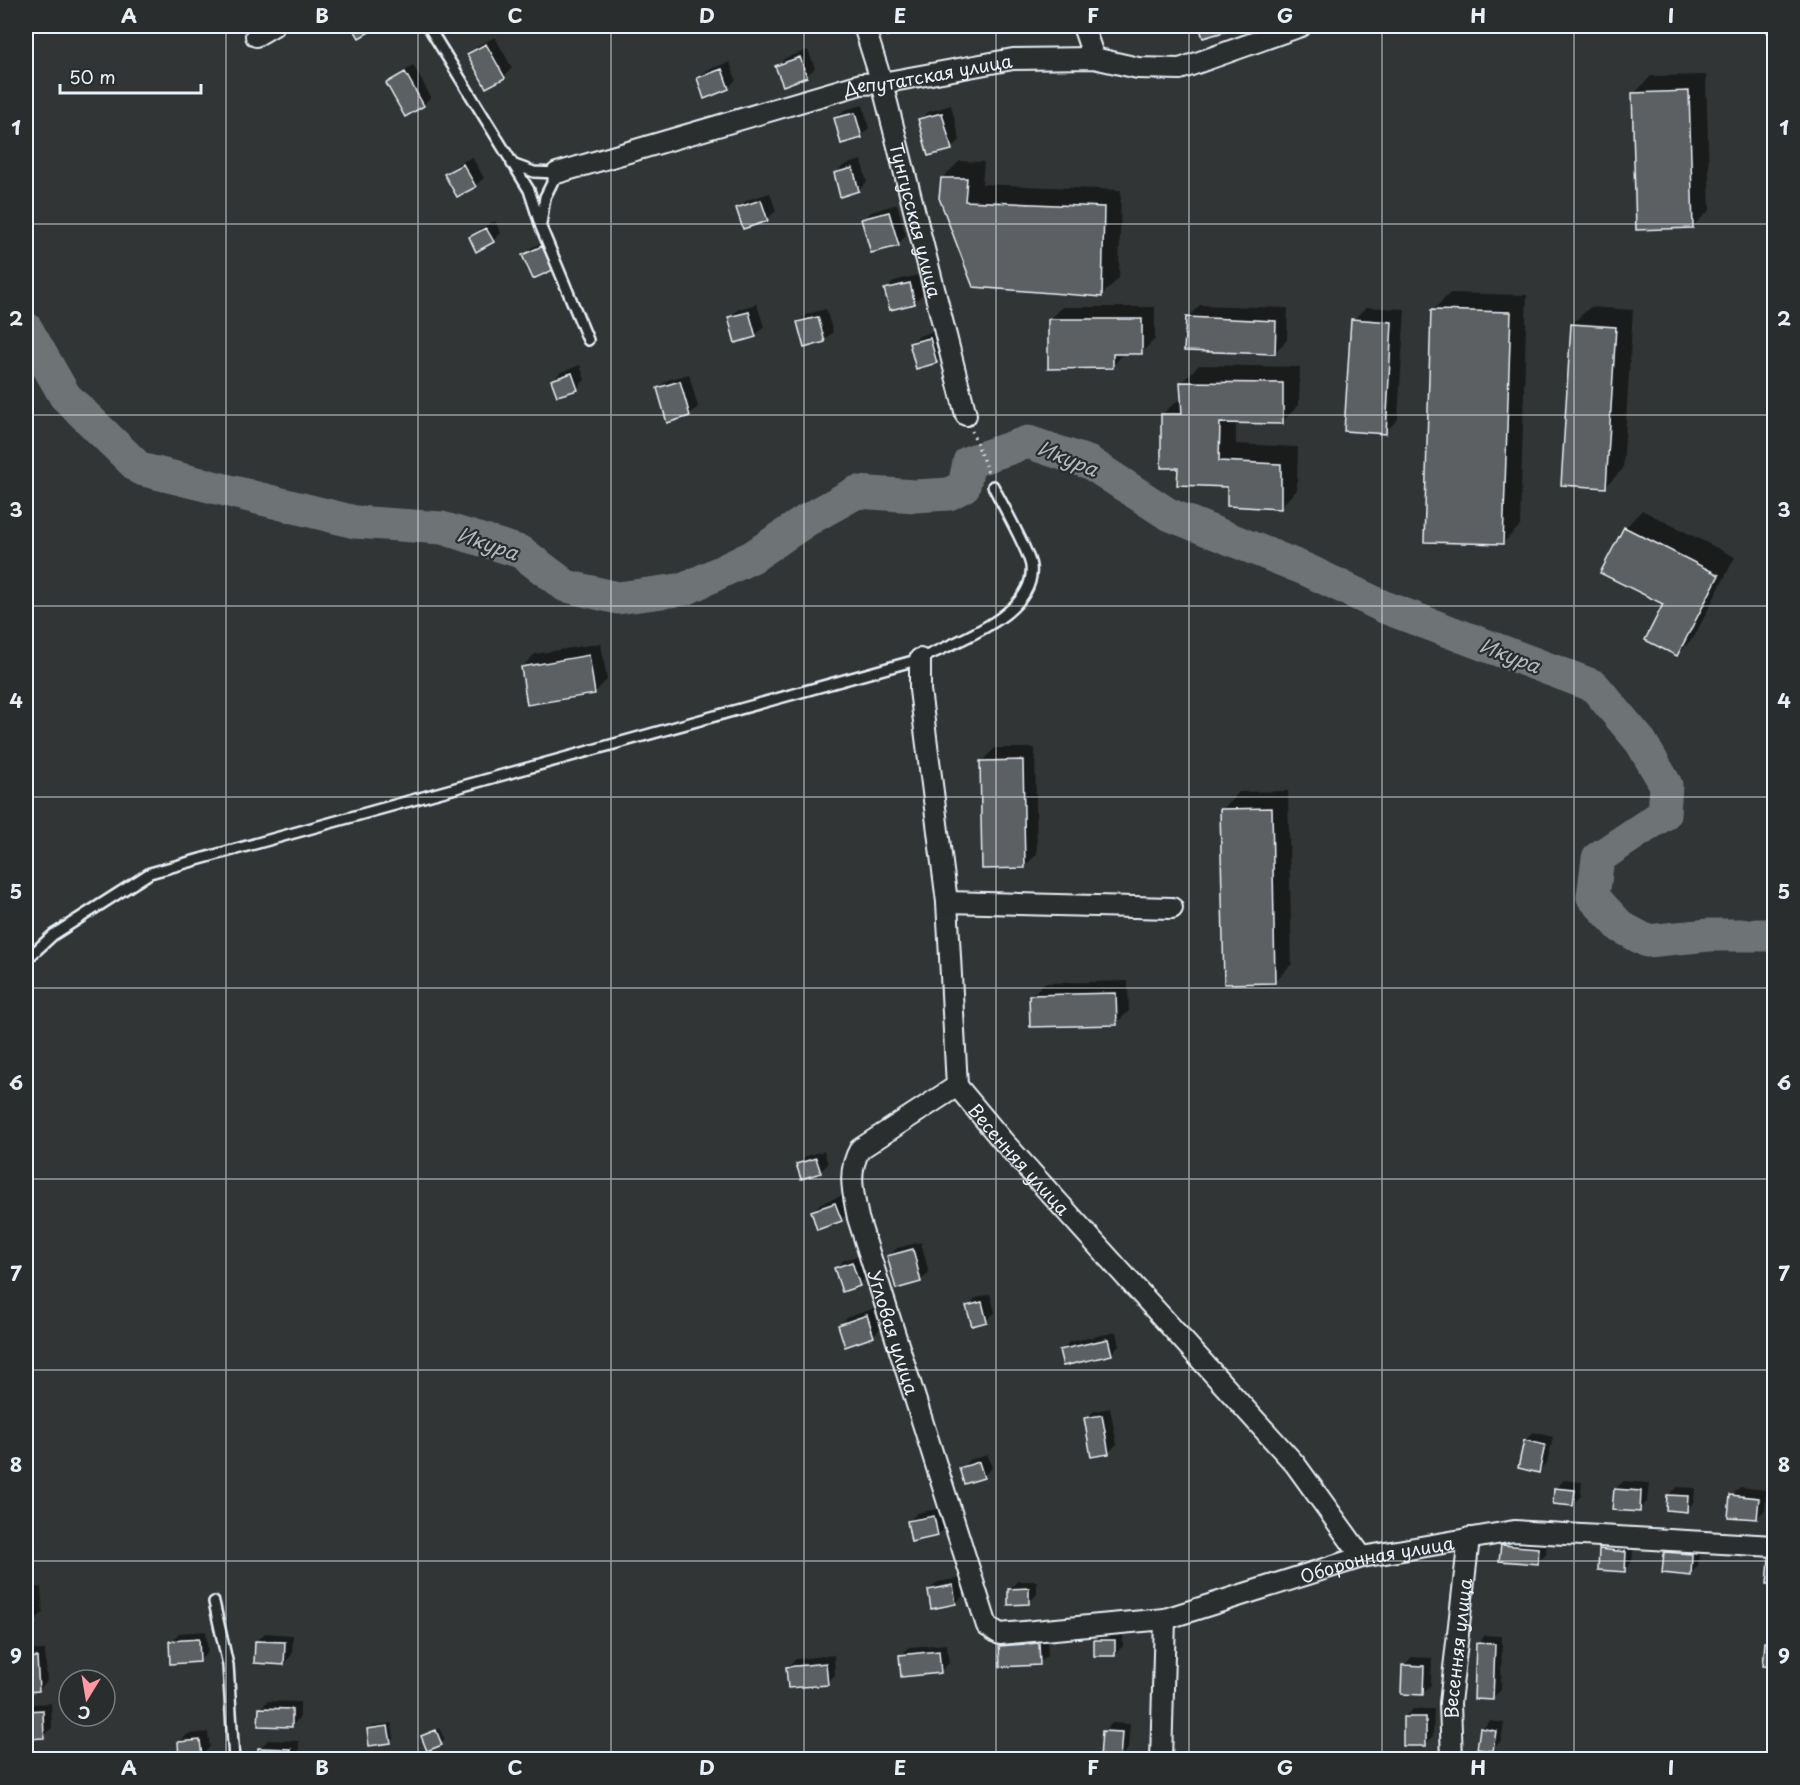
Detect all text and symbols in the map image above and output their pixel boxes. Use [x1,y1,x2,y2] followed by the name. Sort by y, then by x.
[121,0,137,30] text: A
[315,0,329,30] text: B
[507,0,523,30] text: C
[699,0,715,30] text: D
[894,0,906,30] text: E
[1087,0,1099,30] text: F
[1277,0,1293,30] text: G
[1470,0,1486,30] text: H
[1668,0,1674,30] text: I
[839,46,1015,102] street label: Депутатская улица
[60,57,201,95] scale bar
[69,63,116,90] text: 50 m
[11,112,21,142] text: 1
[1779,112,1789,142] text: 1
[884,139,949,301] street label: Тунгусская улица
[9,303,23,333] text: 2
[1777,303,1791,333] text: 2
[1033,432,1103,484] water label: Икура
[9,494,23,524] text: 3
[1777,494,1791,524] text: 3
[454,519,523,568] water label: Икура
[1475,630,1545,680] water label: Икура
[9,685,23,715] text: 4
[1777,685,1791,715] text: 4
[10,876,22,906] text: 5
[1778,876,1790,906] text: 5
[9,1067,23,1097] text: 6
[1777,1067,1791,1097] text: 6
[963,1097,1077,1221] street label: Весенняя улица
[10,1258,22,1288] text: 7
[1778,1258,1790,1288] text: 7
[862,1266,927,1398] street label: Угловая улица
[10,1449,22,1479] text: 8
[1778,1449,1790,1479] text: 8
[1296,1528,1456,1589] street label: Оборонная улица
[1436,1576,1478,1719] street label: Весенняя улица
[10,1640,22,1670] text: 9
[1778,1640,1790,1670] text: 9
[57,1668,117,1728] north arrow
[76,1701,92,1727] text: С
[121,1752,137,1782] text: A
[315,1752,329,1782] text: B
[507,1752,523,1782] text: C
[699,1752,715,1782] text: D
[894,1752,906,1782] text: E
[1087,1752,1099,1782] text: F
[1277,1752,1293,1782] text: G
[1470,1752,1486,1782] text: H
[1668,1752,1674,1782] text: I

